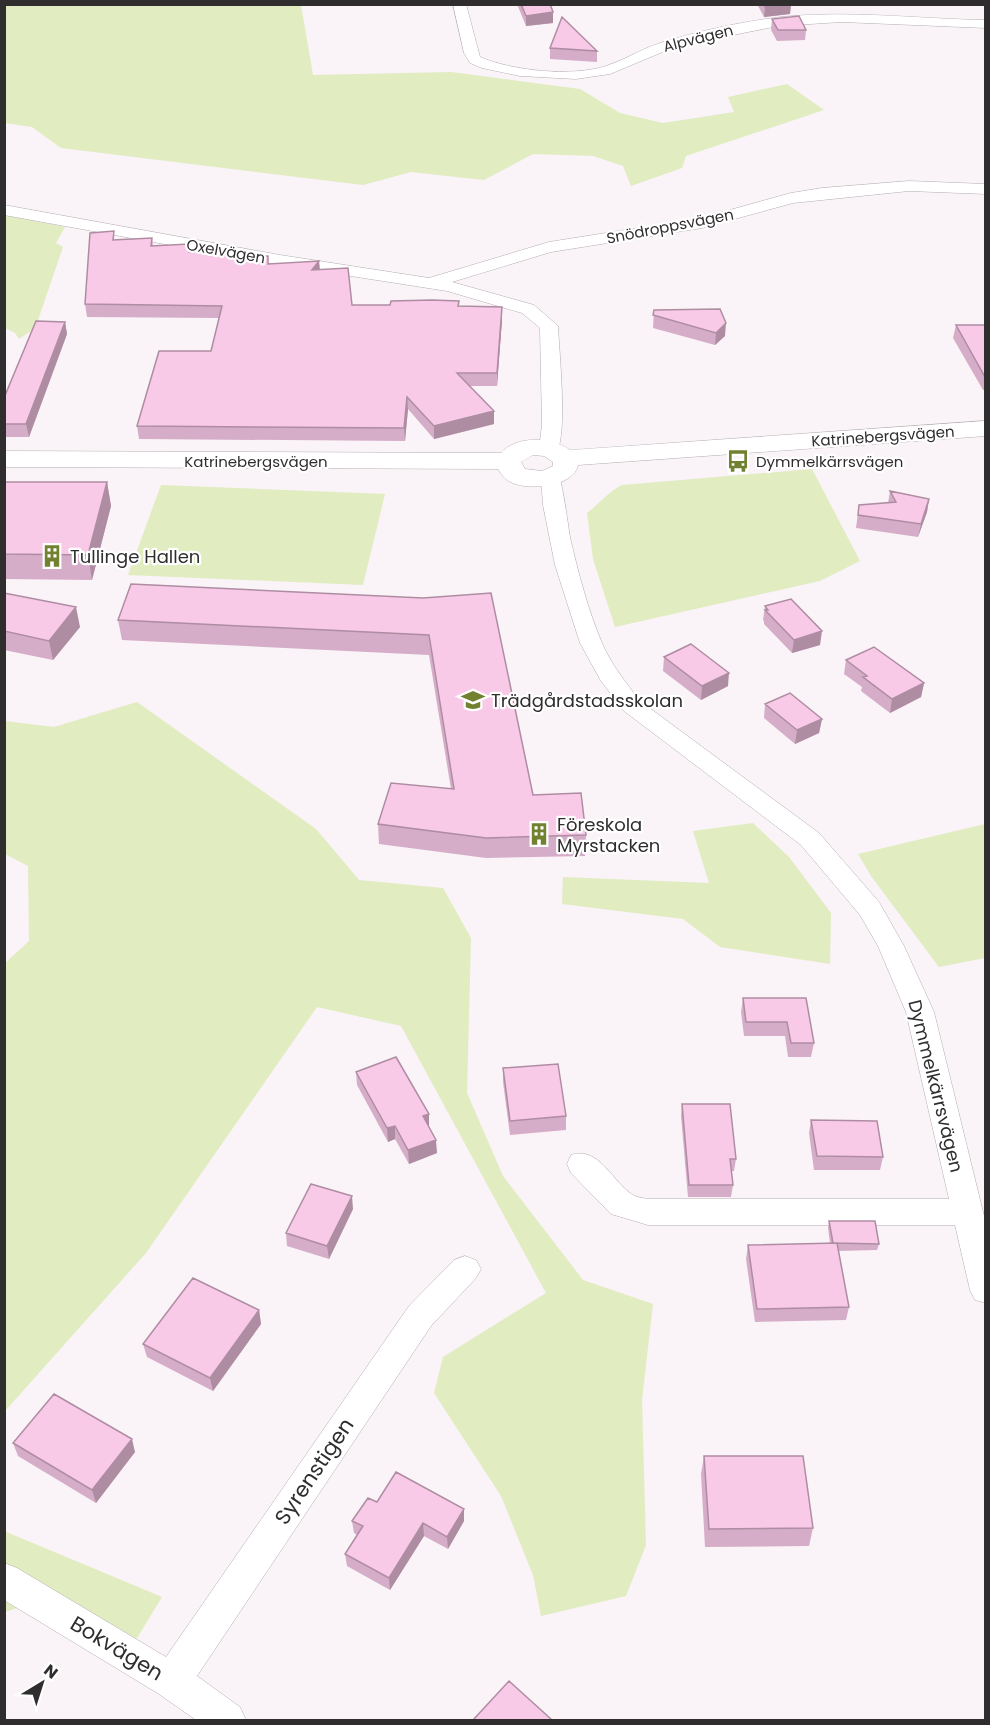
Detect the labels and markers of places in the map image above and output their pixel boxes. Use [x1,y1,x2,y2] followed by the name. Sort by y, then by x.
[725,448,751,474] bus stop icon: Dymmelkärrsvägen
[756,451,903,472] place label: Dymmelkärrsvägen
[39,543,65,569] building icon: Tullinge Hallen
[70,544,200,569] place label: Tullinge Hallen
[460,687,486,713] school or university icon: Trädgårdstadsskolan
[491,688,683,713] place label: Trädgårdstadsskolan
[557,812,660,858] place label: Föreskola Myrstacken
[526,821,552,847] building icon: Föreskola Myrstacken

